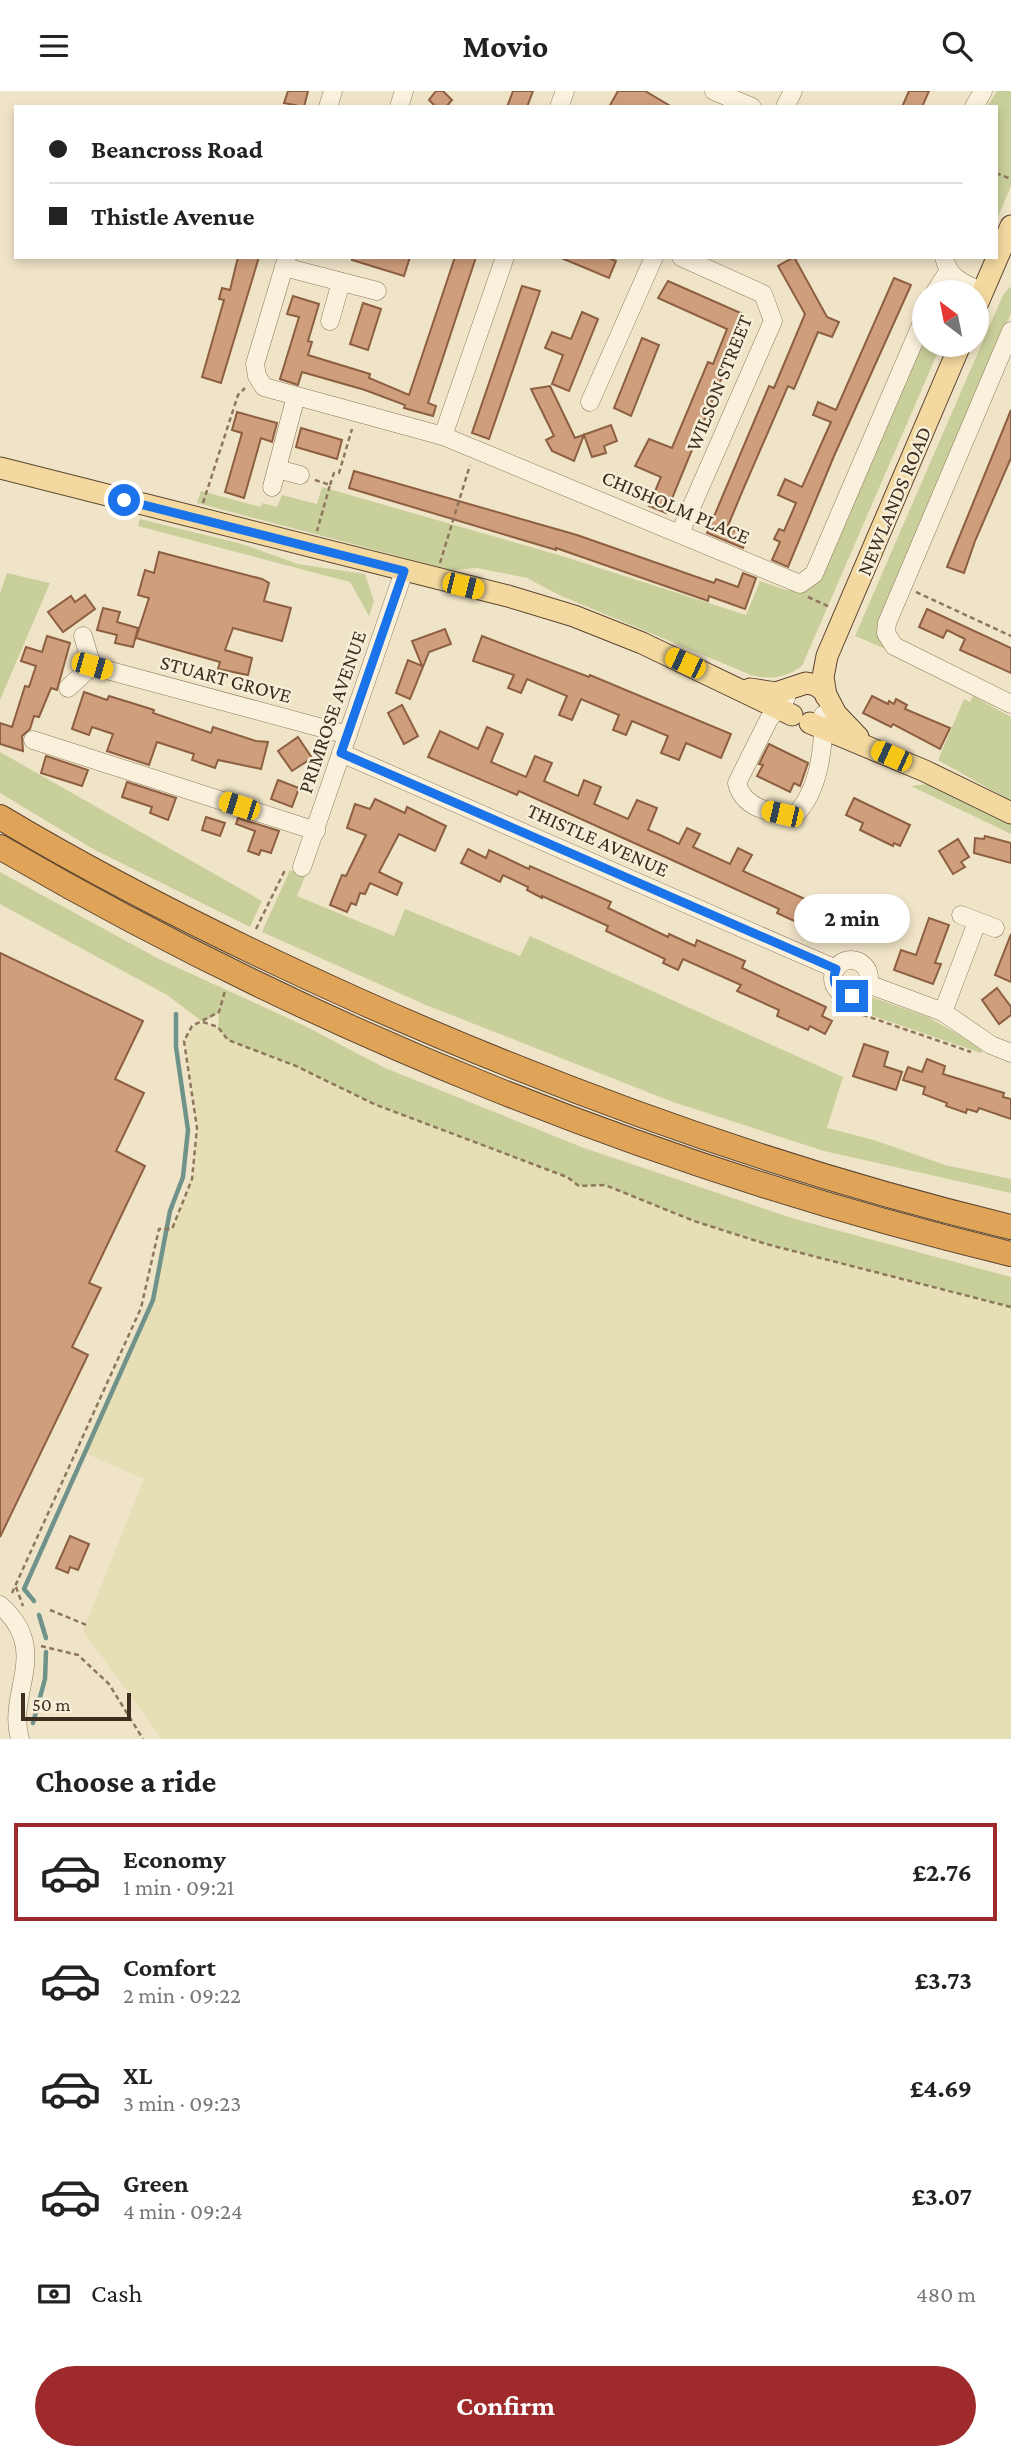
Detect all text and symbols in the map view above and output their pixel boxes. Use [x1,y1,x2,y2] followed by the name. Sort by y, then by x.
[35,27,73,65] icon: menu
[938,27,976,65] icon: search
[463,28,549,64] text: Movio
[91,135,263,164] text: Beancross Road
[91,202,254,231] text: Thistle Avenue
[912,280,989,357] north arrow
[912,280,989,357] map controls
[681,311,757,455] street label: WILSON STREET
[852,423,936,579] street label: NEWLANDS ROAD
[598,465,754,549] street label: CHISHOLM PLACE
[108,484,140,516] route start
[441,571,486,601] car
[293,628,371,796] street label: PRIMROSE AVENUE
[662,645,709,681] car
[69,650,116,682] car
[158,650,294,708] street label: STUART GROVE
[868,738,915,774] car
[216,790,263,822] car
[524,798,672,882] street label: THISTLE AVENUE
[760,799,805,829] car
[794,895,910,943] callout: 2 min
[824,905,880,931] text: 2 min
[836,980,868,1012] route end
[21,1690,131,1722] scale bar
[32,1694,71,1715] text: 50 m
[35,1763,216,1799] text: Choose a ride
[39,1841,102,1904] icon: car
[123,1845,226,1874] text: Economy
[912,1858,972,1887] text: £2.76
[123,1874,235,1900] text: 1 min · 09:21
[39,1949,102,2012] icon: car
[123,1953,216,1982] text: Comfort
[914,1966,972,1995] text: £3.73
[123,1982,241,2008] text: 2 min · 09:22
[39,2057,102,2120] icon: car
[123,2061,152,2090] text: XL
[910,2074,972,2103] text: £4.69
[123,2090,241,2116] text: 3 min · 09:23
[39,2165,102,2228] icon: car
[123,2169,189,2198] text: Green
[912,2182,972,2211] text: £3.07
[123,2198,243,2224] text: 4 min · 09:24
[35,2275,73,2313] icon: cash
[91,2279,142,2308] text: Cash
[916,2281,976,2307] text: 480 m
[35,2366,976,2446] button: Confirm

